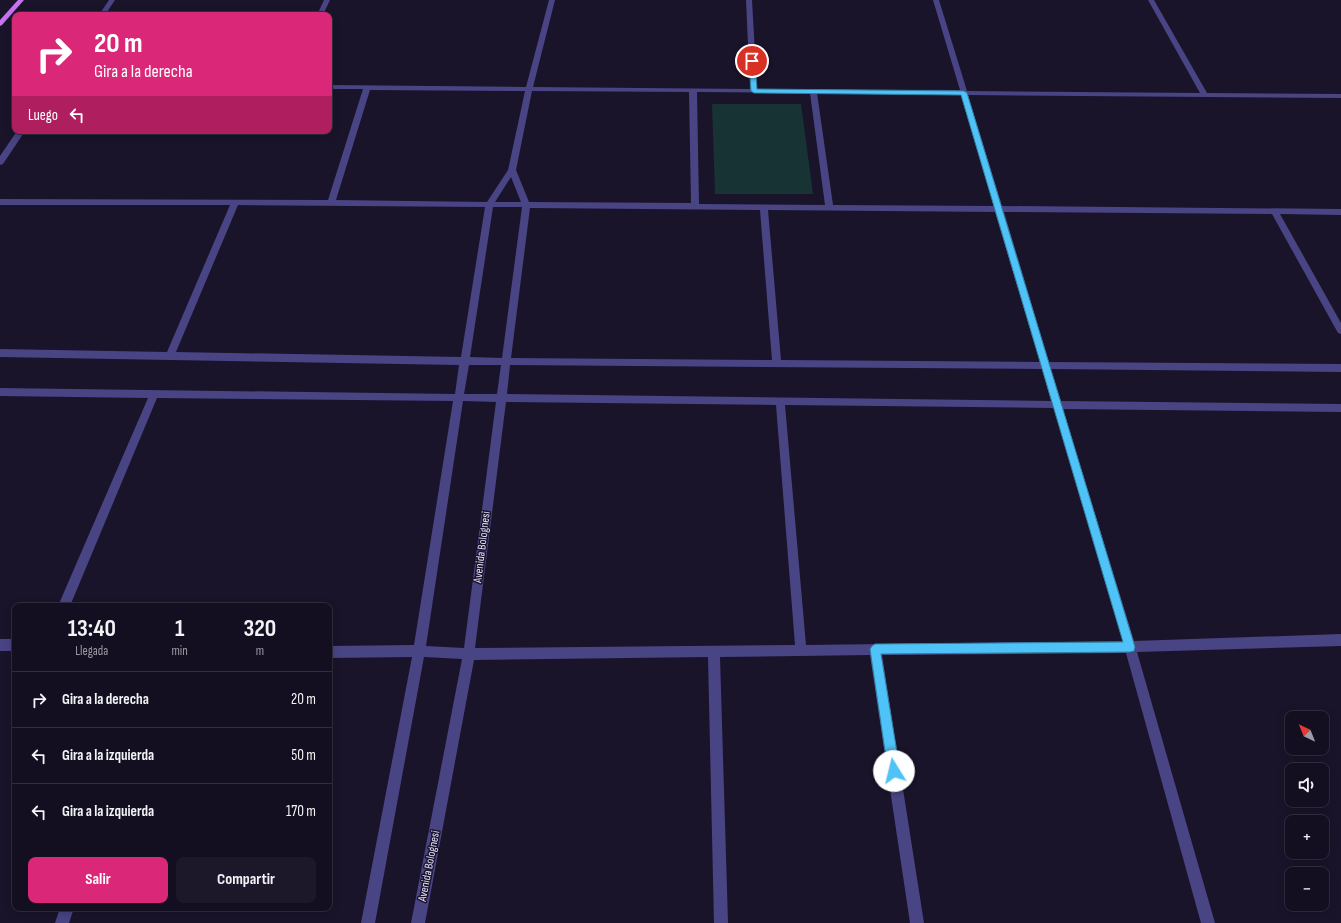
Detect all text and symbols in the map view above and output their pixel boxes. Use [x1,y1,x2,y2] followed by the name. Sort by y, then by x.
[94,27,143,60] text: 20 m
[28,28,80,80] icon: right
[735,44,769,78] pin
[741,50,763,72] icon: arrive
[94,61,193,82] text: Gira a la derecha
[66,104,88,126] icon: left
[28,106,58,125] text: Luego
[470,510,494,585] street label: Avenida Bolognesi
[68,614,116,643] text: 13:40
[175,614,184,643] text: 1
[244,614,276,643] text: 320
[75,643,108,659] text: Llegada
[172,643,188,659] text: min
[256,643,264,659] text: m
[28,689,50,711] icon: right
[62,690,149,709] text: Gira a la derecha
[291,690,316,709] text: 20 m
[1285,711,1329,755] north arrow
[1285,711,1329,911] map controls
[28,745,50,767] icon: left
[62,746,154,765] text: Gira a la izquierda
[291,746,316,765] text: 50 m
[873,750,915,792] position arrow
[1285,763,1329,807] button: sound
[28,801,50,823] icon: left
[62,802,154,821] text: Gira a la izquierda
[286,802,316,821] text: 170 m
[1285,815,1329,859] button: +
[415,829,443,904] street label: Avenida Bolognesi
[28,857,168,903] button: Salir
[176,857,316,903] button: Compartir
[1285,867,1329,911] button: −

